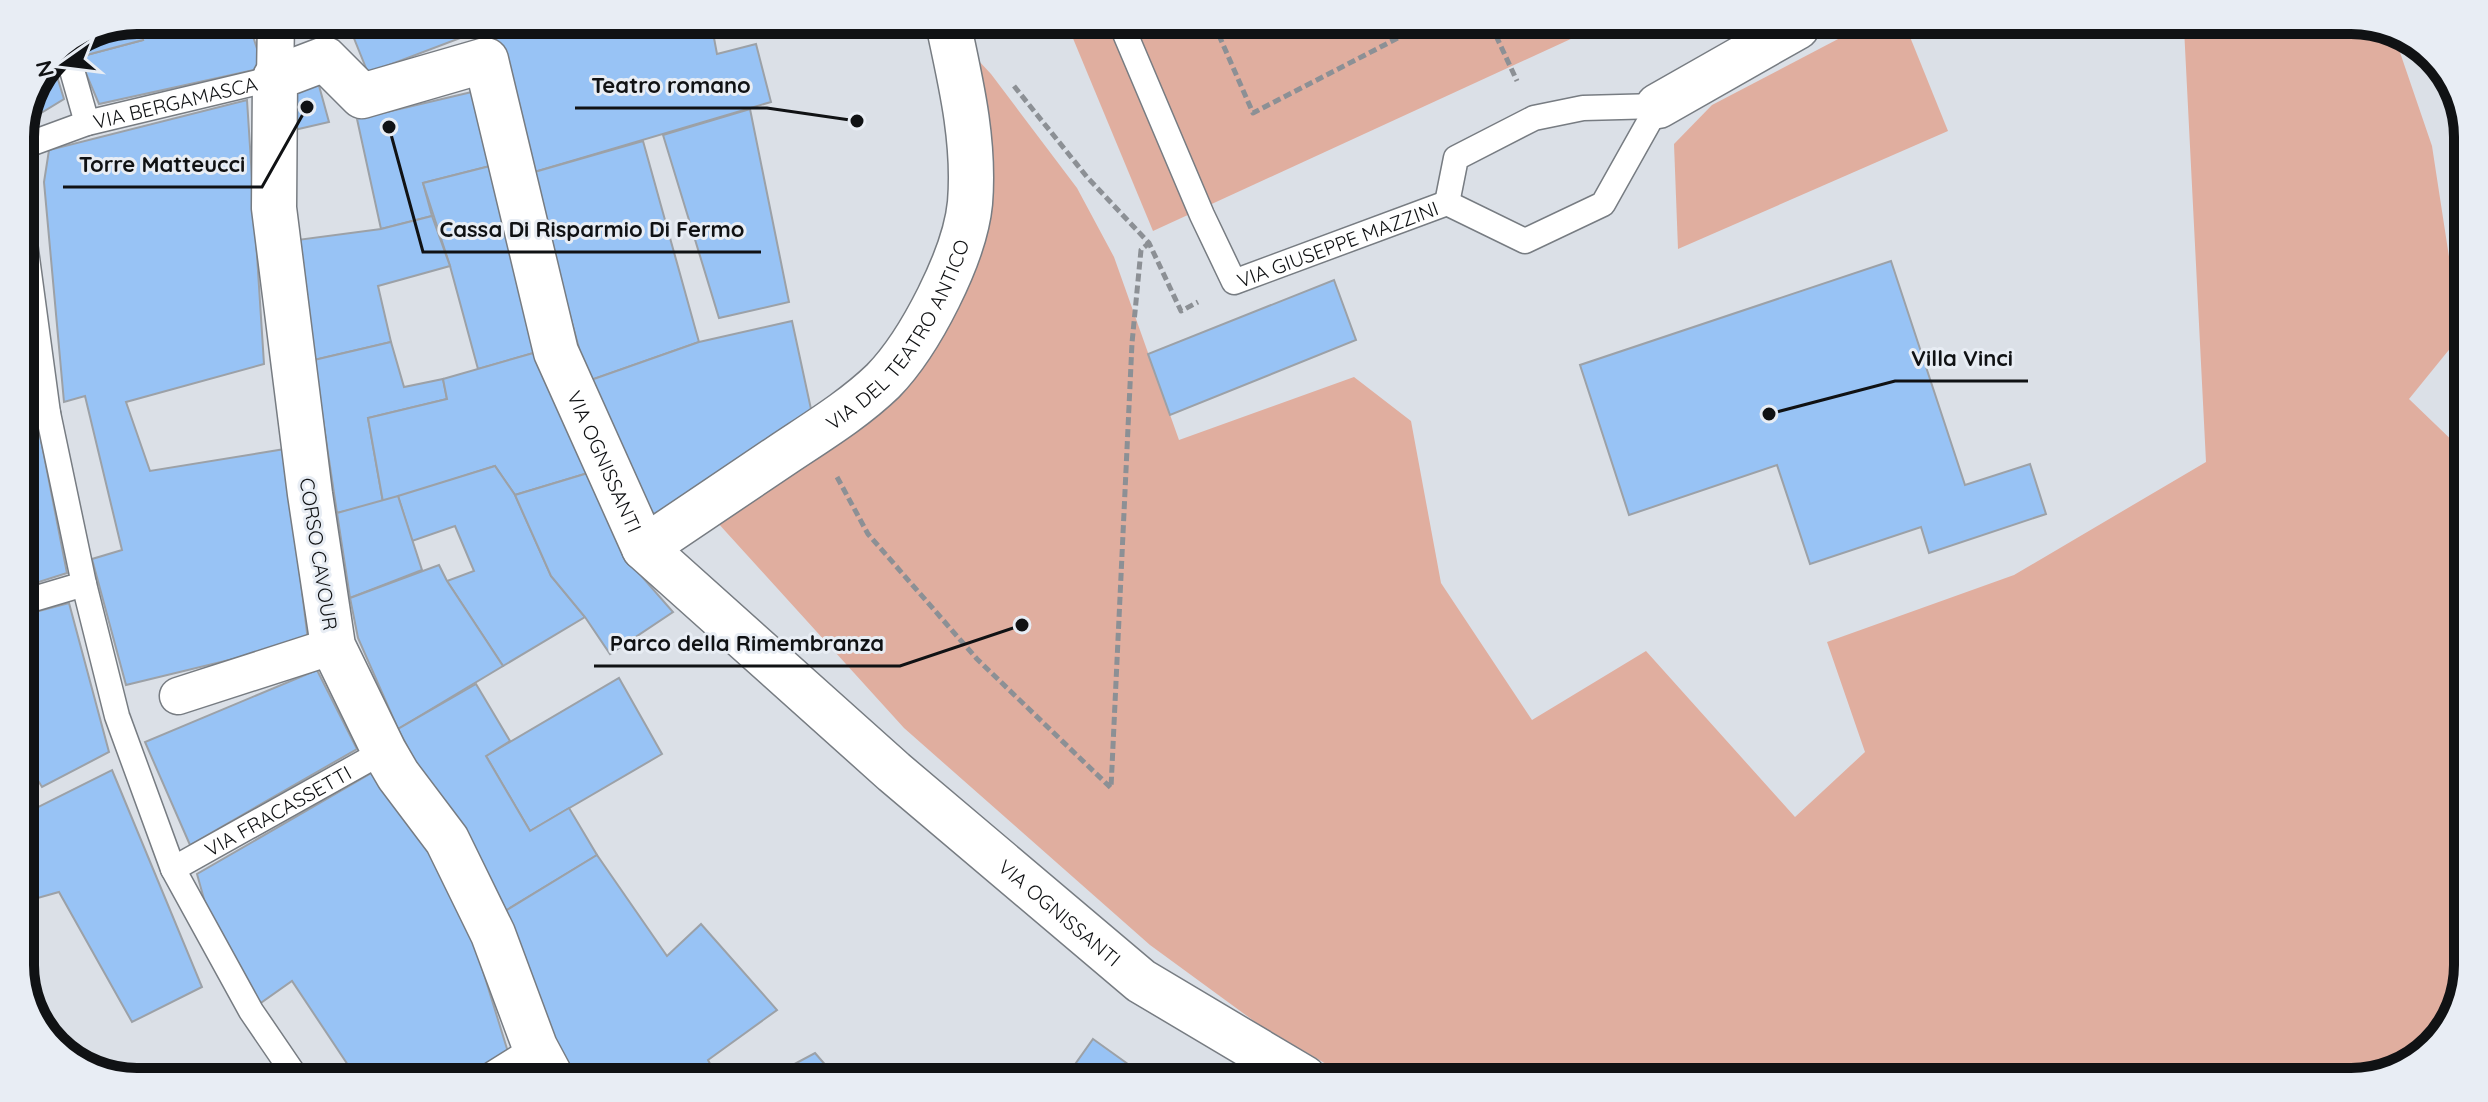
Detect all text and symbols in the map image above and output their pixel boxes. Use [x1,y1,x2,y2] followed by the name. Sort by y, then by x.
[24,24,104,104] north arrow
[29,58,60,80] text: N
[575,62,767,108] callout: Teatro romano
[90,70,260,134] street label: VIA BERGAMASCA
[591,71,751,99] text: Teatro romano
[63,141,262,187] callout: Torre Matteucci
[79,150,245,178] text: Torre Matteucci
[1233,195,1442,292] street label: VIA GIUSEPPE MAZZINI
[423,206,761,252] callout: Cassa Di Risparmio Di Fermo
[439,215,745,243] text: Cassa Di Risparmio Di Fermo
[821,236,974,435] street label: VIA DEL TEATRO ANTICO
[1895,335,2028,381] callout: Villa Vinci
[1911,344,2013,372] text: Villa Vinci
[562,387,648,536] street label: VIA OGNISSANTI
[295,476,343,632] street label: CORSO CAVOUR
[594,620,900,666] callout: Parco della Rimembranza
[610,629,884,657] text: Parco della Rimembranza
[200,759,355,861] street label: VIA FRACASSETTI
[994,854,1126,971] street label: VIA OGNISSANTI

